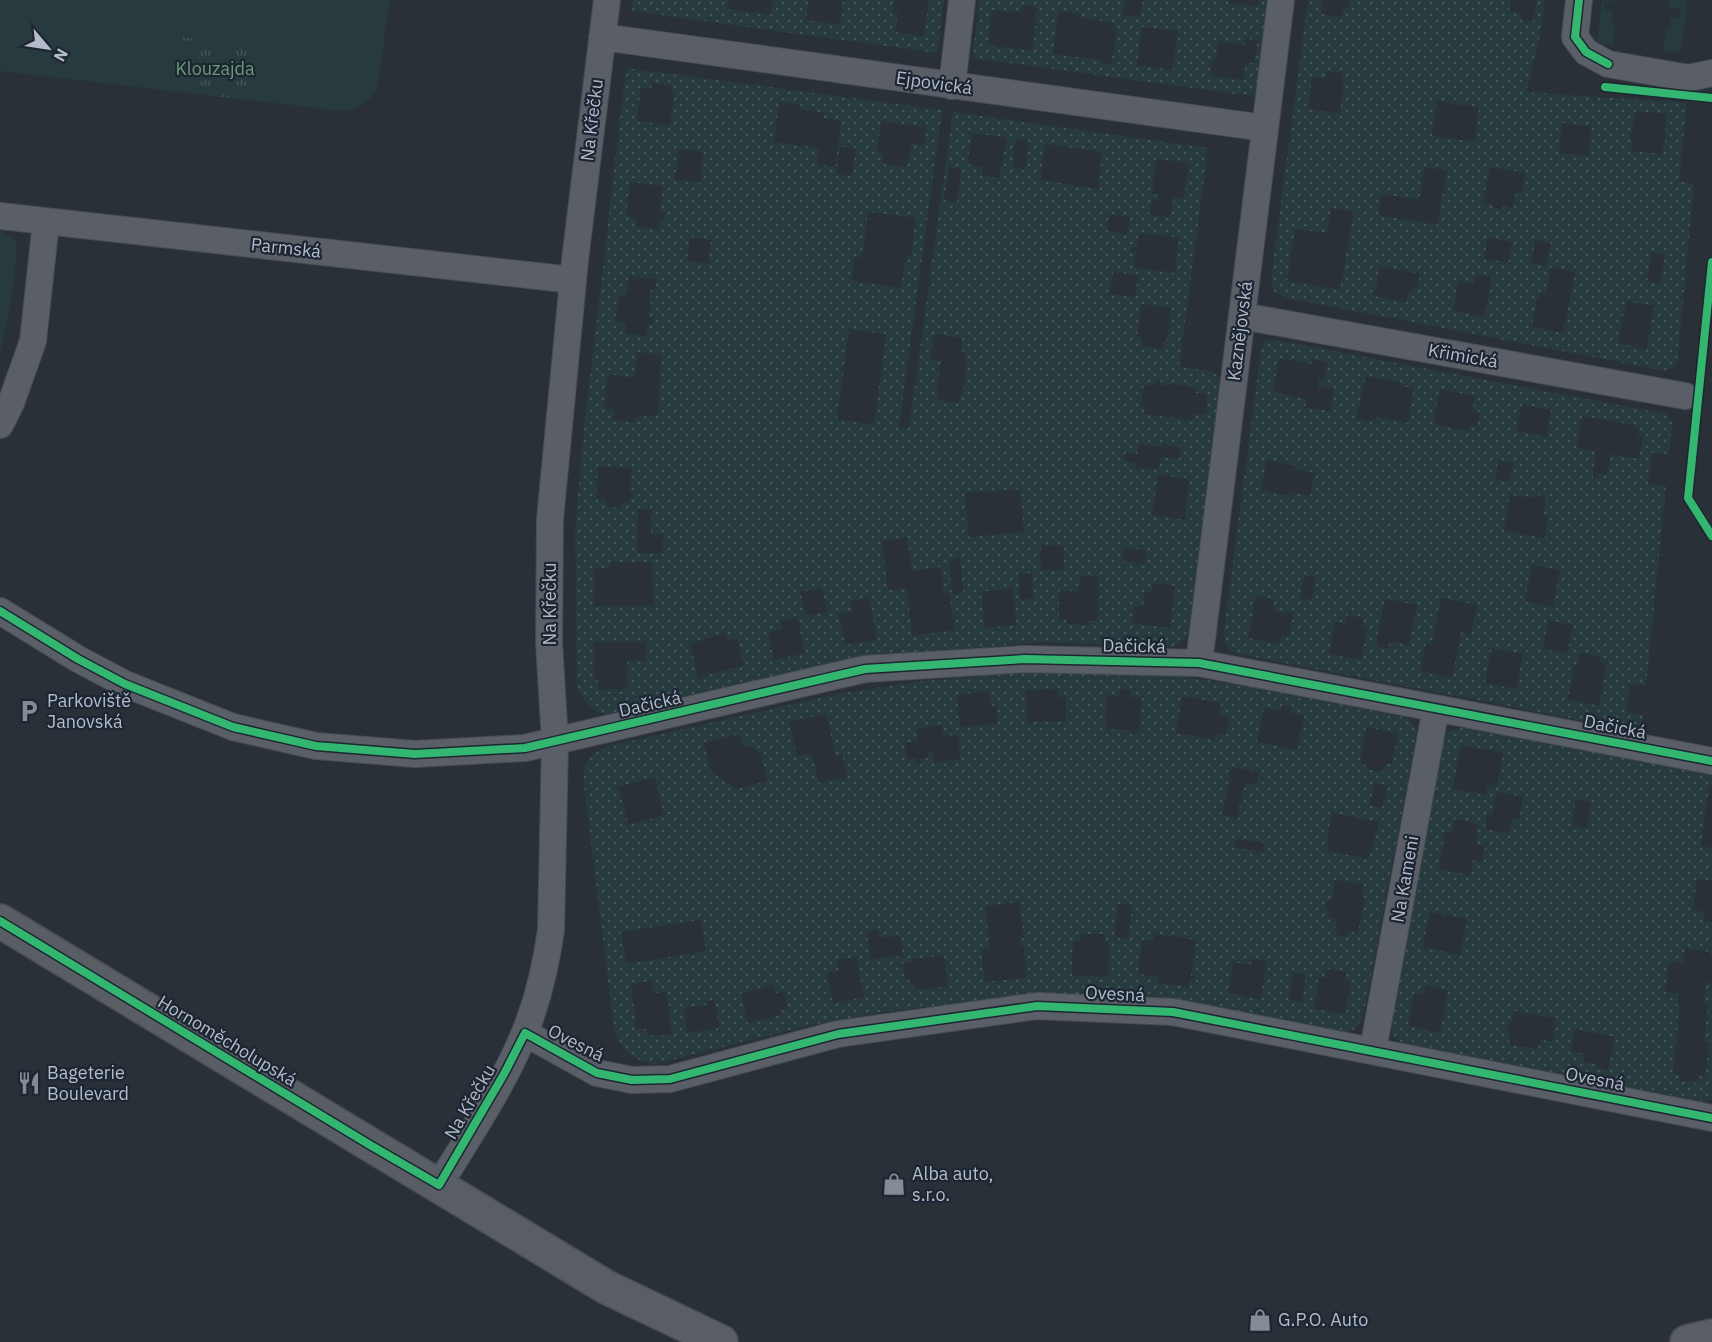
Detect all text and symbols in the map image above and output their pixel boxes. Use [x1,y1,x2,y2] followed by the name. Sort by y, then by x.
[18,18,78,78] north arrow
[50,45,73,65] text: N
[175,57,255,80] park label: Klouzajda
[894,66,974,99] street label: Ejpovická
[575,77,608,162] street label: Na Křečku
[250,232,323,263] street label: Parmská
[1222,279,1257,382] street label: Kaznějovská
[1426,338,1500,373] street label: Křimická
[538,563,561,645] street label: Na Křečku
[1102,633,1166,658] street label: Dačická
[616,685,684,722] street label: Dačická
[47,689,131,733] place label: Parkoviště Janovská
[16,698,42,724] parking icon: Parkoviště Janovská
[1582,709,1649,744] street label: Dačická
[1386,834,1423,924] street label: Na Kameni
[1084,980,1146,1007] street label: Ovesná
[154,990,301,1091] street label: Hornoměcholupská
[544,1019,608,1067] street label: Ovesná
[439,1060,500,1143] street label: Na Křečku
[47,1061,129,1105] place label: Bageterie Boulevard
[1563,1062,1627,1096] street label: Ovesná
[16,1070,42,1096] restaurant icon: Bageterie Boulevard
[912,1162,993,1206] place label: Alba auto, s.r.o.
[881,1171,907,1197] shop icon: Alba auto, s.r.o.
[1247,1307,1273,1333] shop icon: G.P.O. Auto
[1278,1308,1368,1331] place label: G.P.O. Auto

